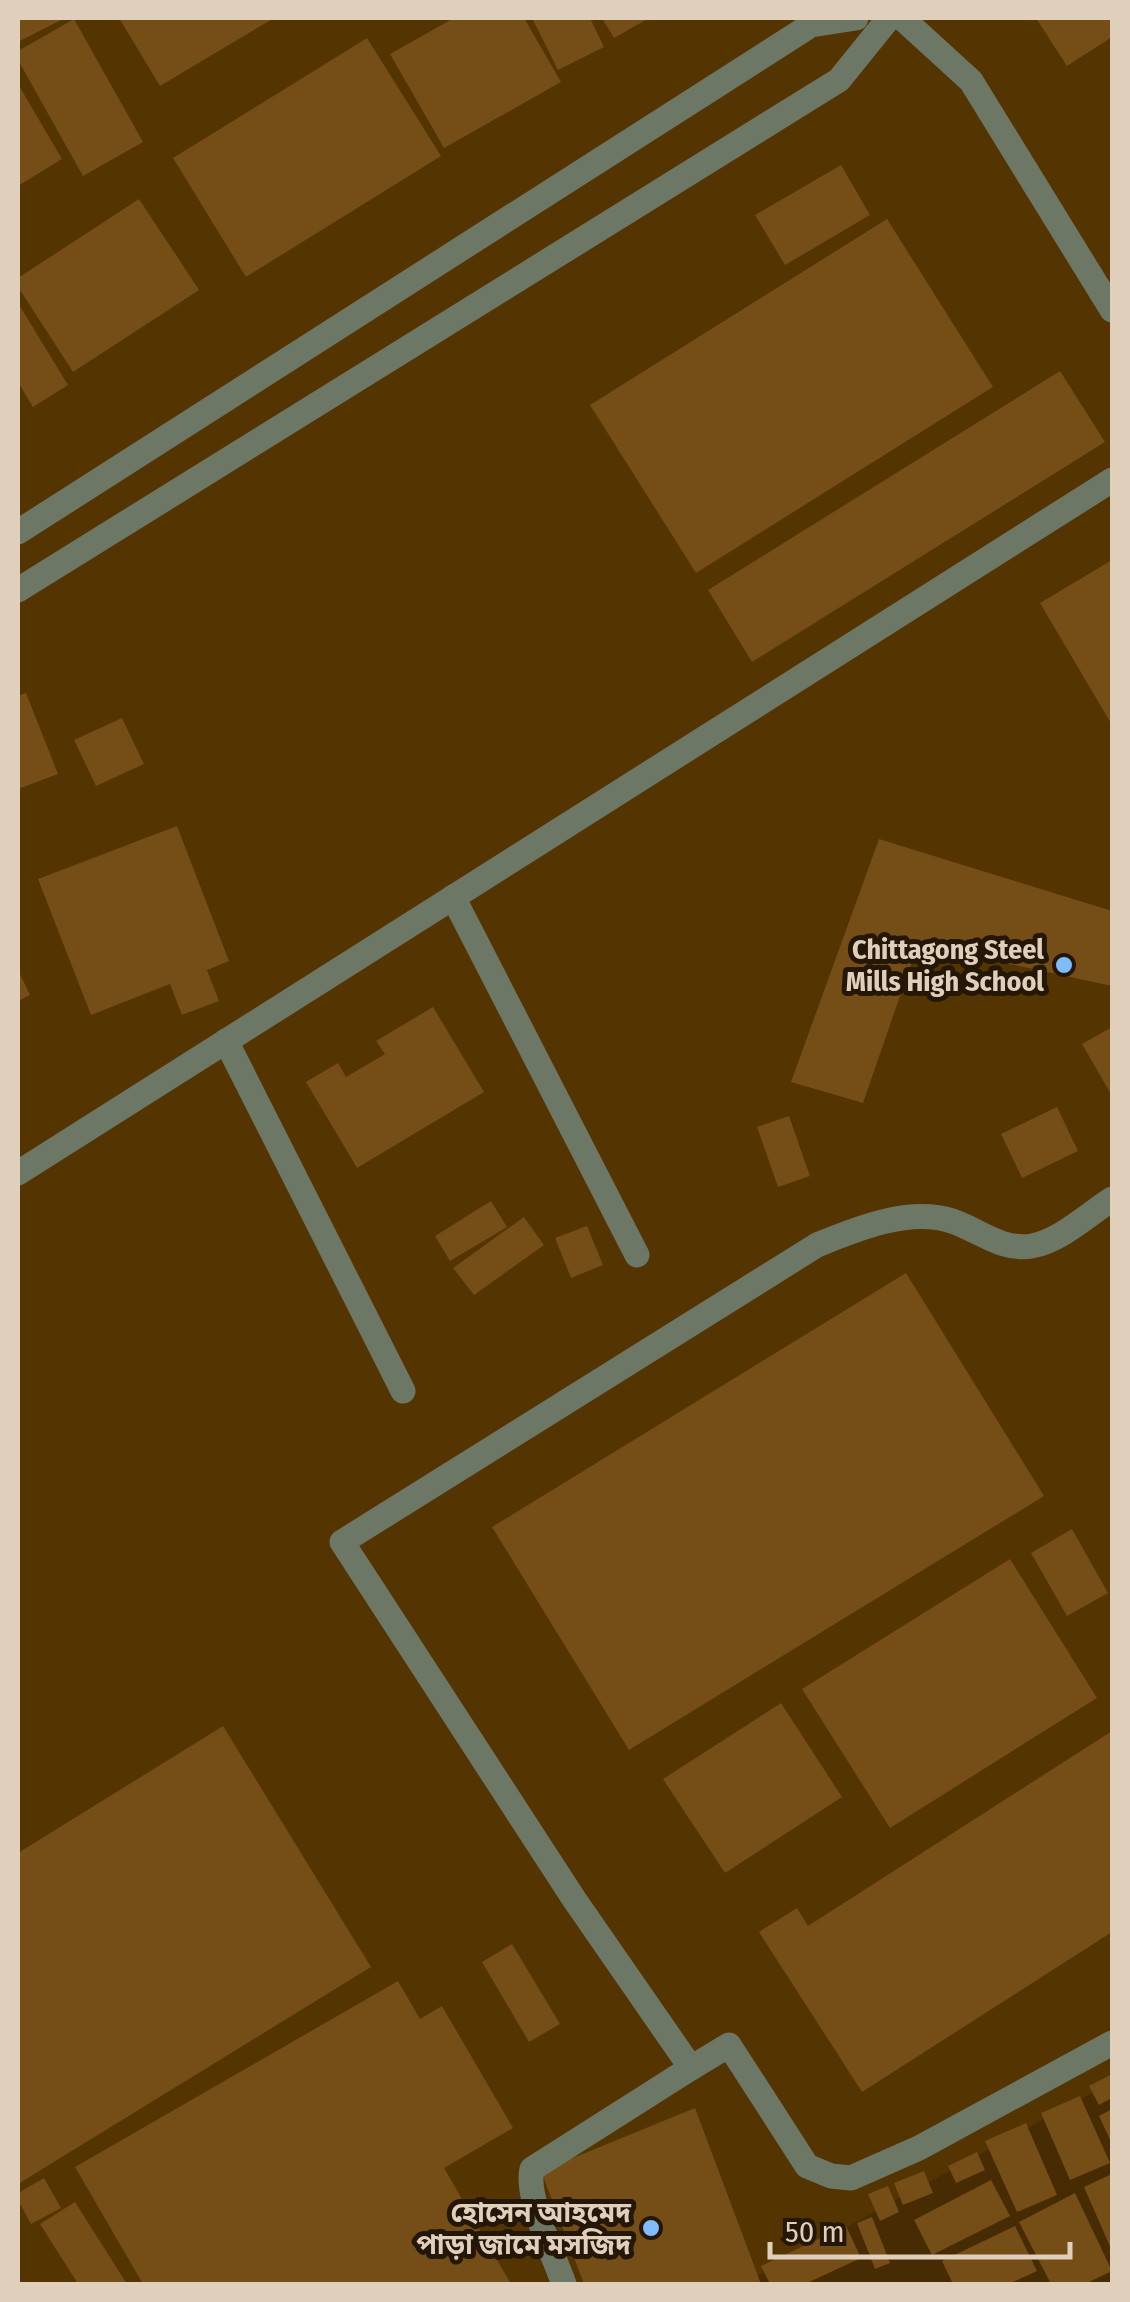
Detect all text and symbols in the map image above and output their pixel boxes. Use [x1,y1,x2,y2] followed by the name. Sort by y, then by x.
[846,933,1044,998] place label: Chittagong Steel Mills High School
[1053,954,1075,976] marker: Chittagong Steel Mills High School
[416,2196,632,2261] place label: হোসেন আহমেদ পাড়া জামে মসজিদ
[770,2197,1070,2259] scale bar
[785,2214,845,2250] text: 50 m
[640,2217,662,2239] marker: হোসেন আহমেদ পাড়া জামে মসজিদ

